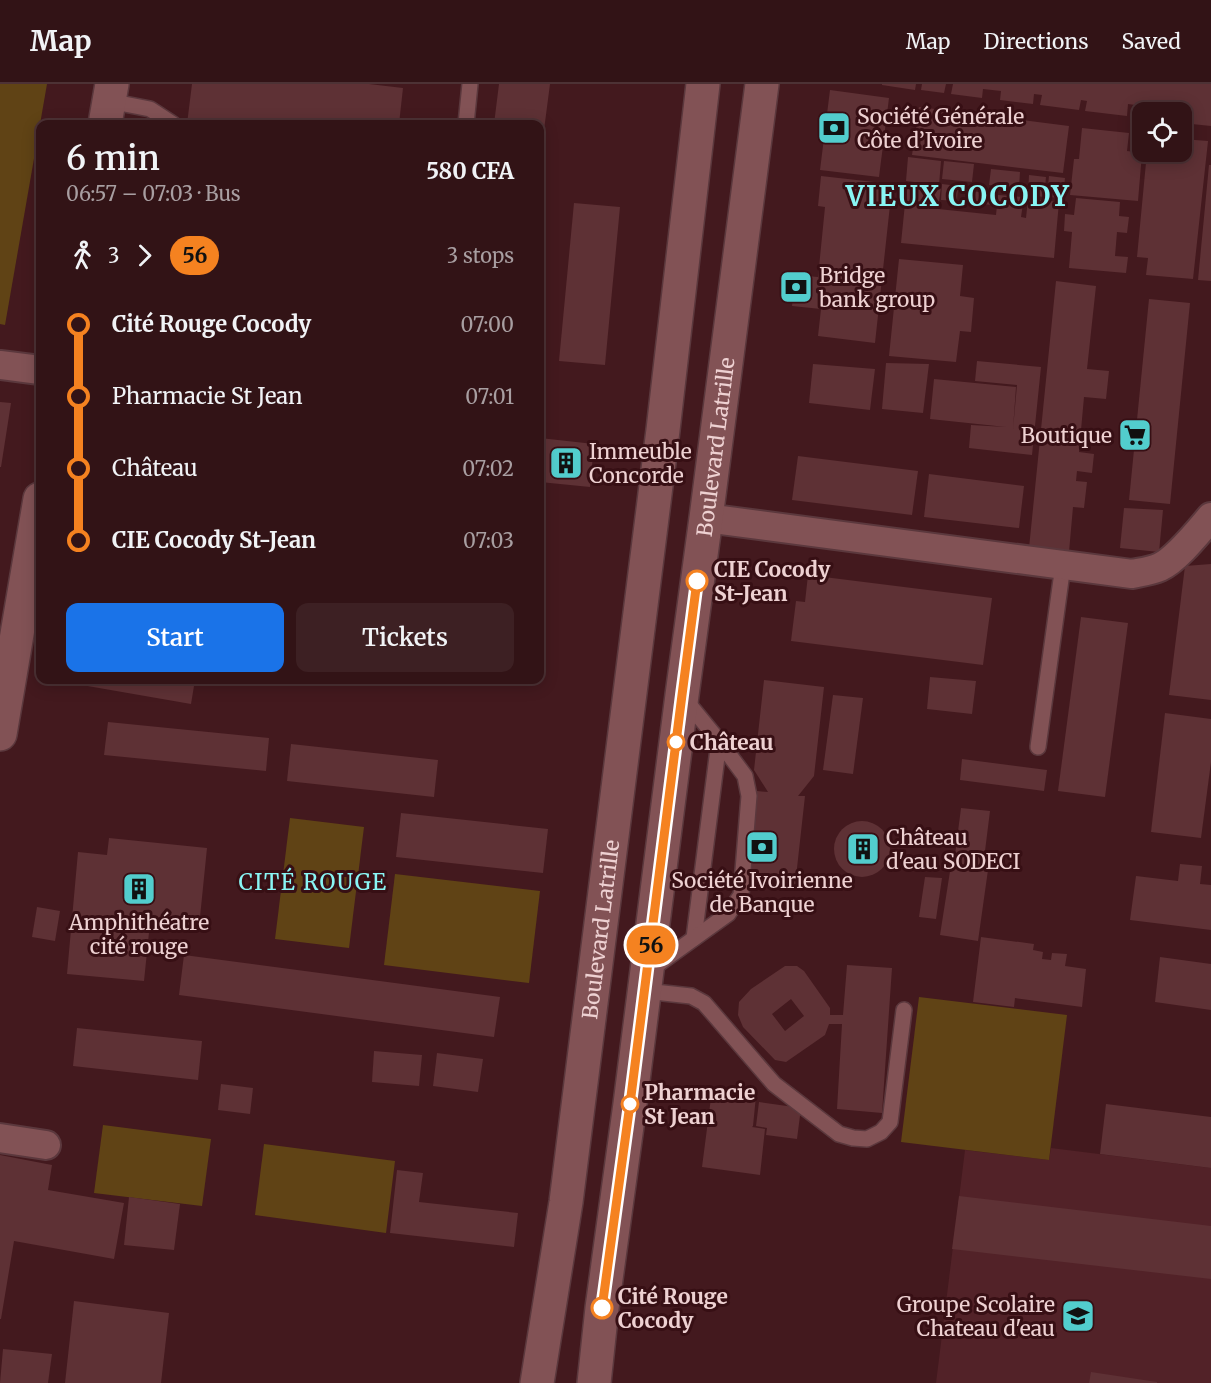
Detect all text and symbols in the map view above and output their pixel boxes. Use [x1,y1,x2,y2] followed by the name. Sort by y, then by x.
[30,23,92,59] text: Map
[906,28,950,55] text: Map
[983,28,1088,55] text: Directions
[1121,28,1181,55] text: Saved
[1132,102,1192,162] map controls
[1132,102,1192,162] button: locate
[857,103,1024,154] place label: Société Générale Côte d’Ivoire
[816,110,852,146] bank icon: Société Générale Côte d’Ivoire
[66,138,160,179] text: 6 min
[426,157,514,185] text: 580 CFA
[845,179,1070,213] district label: VIEUX COCODY
[66,181,241,206] text: 06:57 – 07:03 · Bus
[66,239,99,272] icon: walk
[128,239,161,272] icon: forward
[182,242,207,269] text: 56
[108,243,119,268] text: 3
[447,243,514,268] text: 3 stops
[818,262,935,313] place label: Bridge bank group
[778,269,814,305] bank icon: Bridge bank group
[112,310,311,338] text: Cité Rouge Cocody
[461,312,514,337] text: 07:00
[690,356,740,538] street label: Boulevard Latrille
[112,382,303,410] text: Pharmacie St Jean
[465,384,514,409] text: 07:01
[1117,417,1153,453] supermarket icon: Boutique
[1021,422,1112,449] place label: Boutique
[589,438,692,489] place label: Immeuble Concorde
[548,445,584,481] building icon: Immeuble Concorde
[112,454,198,482] text: Château
[462,456,514,481] text: 07:02
[112,526,316,554] text: CIE Cocody St-Jean
[463,528,514,553] text: 07:03
[714,556,831,607] place label: CIE Cocody St-Jean
[686,570,708,592] marker: CIE Cocody St-Jean
[66,603,284,672] button: Start
[296,603,514,672] button: Tickets
[690,729,774,756] place label: Château
[667,733,685,751] marker: Château
[886,824,1020,875] place label: Château d'eau SODECI
[744,829,780,865] bank icon: Société Ivoirienne de Banque
[845,831,881,867] building icon: Château d'eau SODECI
[576,838,625,1021] street label: Boulevard Latrille
[239,867,387,896] district label: CITÉ ROUGE
[671,867,853,918] place label: Société Ivoirienne de Banque
[121,871,157,907] building icon: Amphithéatre cité rouge
[68,909,209,960] place label: Amphithéatre cité rouge
[624,926,678,964] line badge: 56
[639,932,663,959] text: 56
[644,1079,755,1130] place label: Pharmacie St Jean
[621,1095,639,1113] marker: Pharmacie St Jean
[618,1283,728,1334] place label: Cité Rouge Cocody
[897,1291,1055,1342] place label: Groupe Scolaire Chateau d'eau
[591,1297,613,1319] marker: Cité Rouge Cocody
[1060,1298,1096,1334] school or university icon: Groupe Scolaire Chateau d'eau

